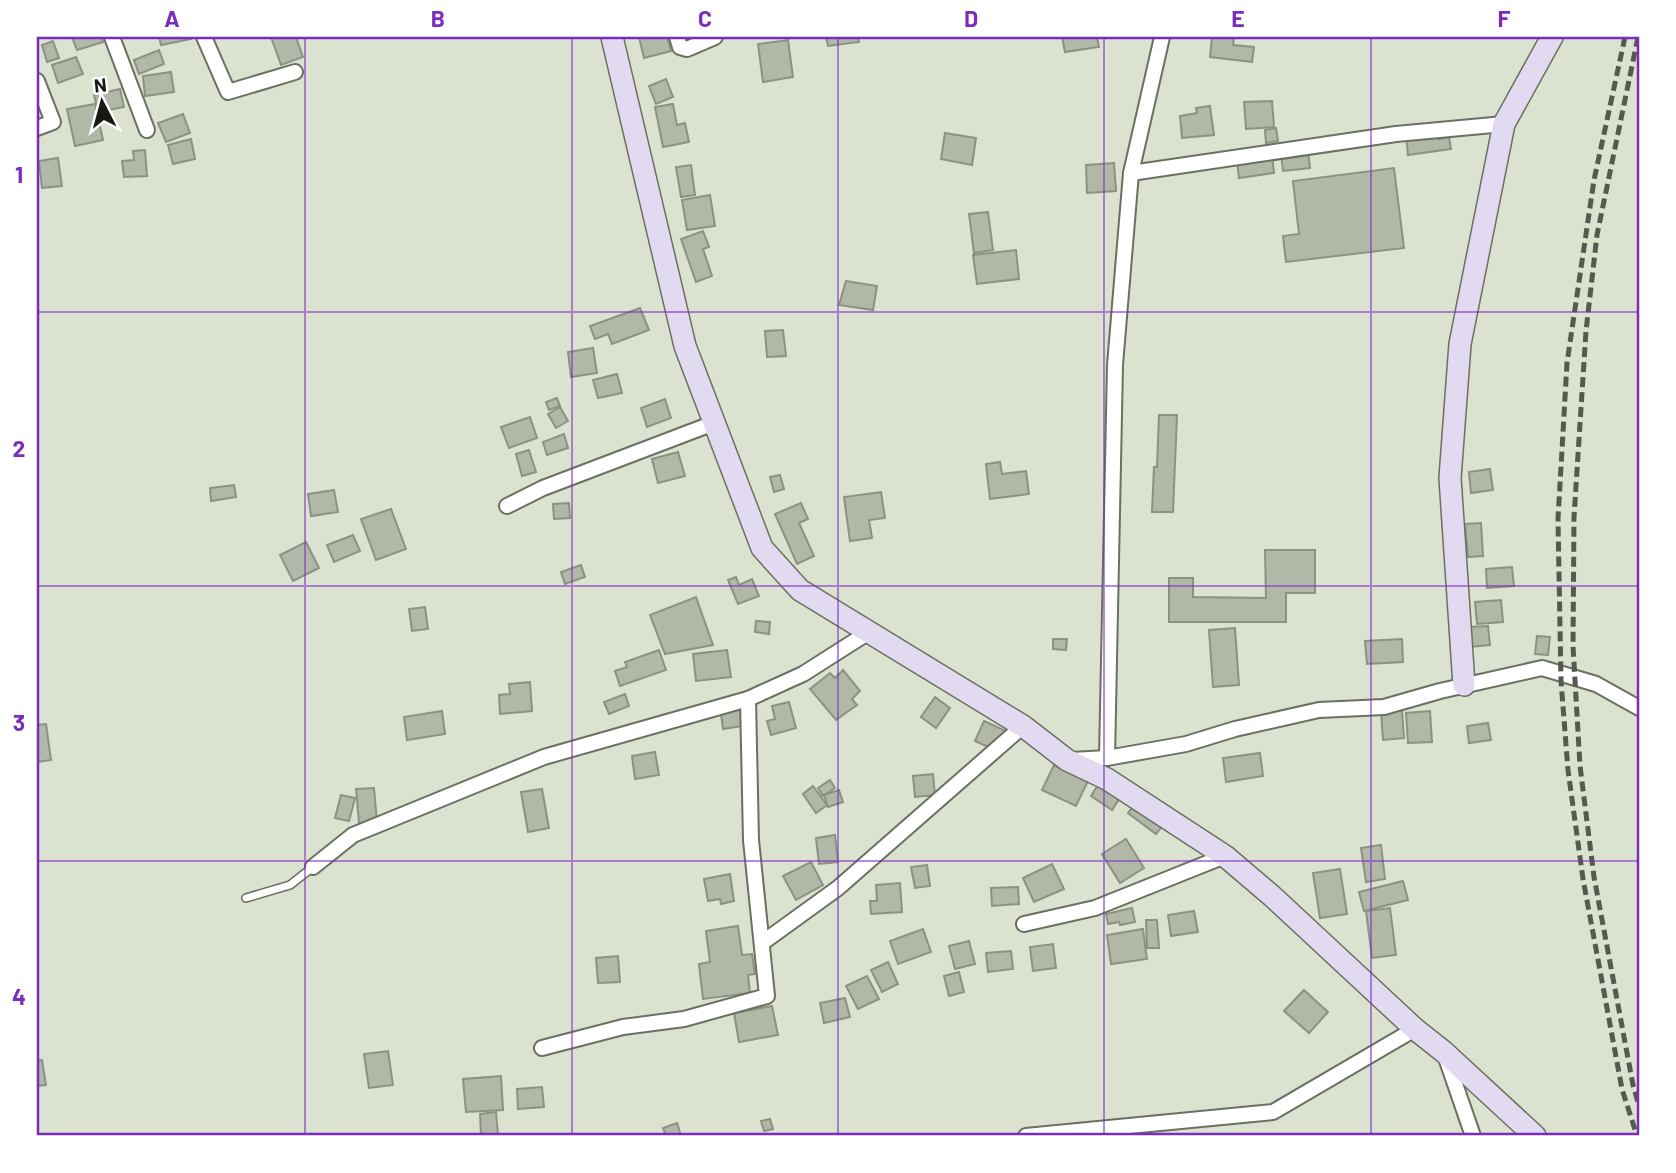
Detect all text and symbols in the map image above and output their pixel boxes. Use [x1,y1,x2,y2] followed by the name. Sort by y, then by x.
[164,4,180,32] text: A
[431,4,445,32] text: B
[698,4,712,32] text: C
[964,4,978,32] text: D
[1231,4,1245,32] text: E
[1498,4,1511,32] text: F
[66,66,136,136] north arrow
[93,72,108,97] text: N
[15,160,23,188] text: 1
[13,434,25,462] text: 2
[13,708,25,736] text: 3
[12,982,26,1010] text: 4

